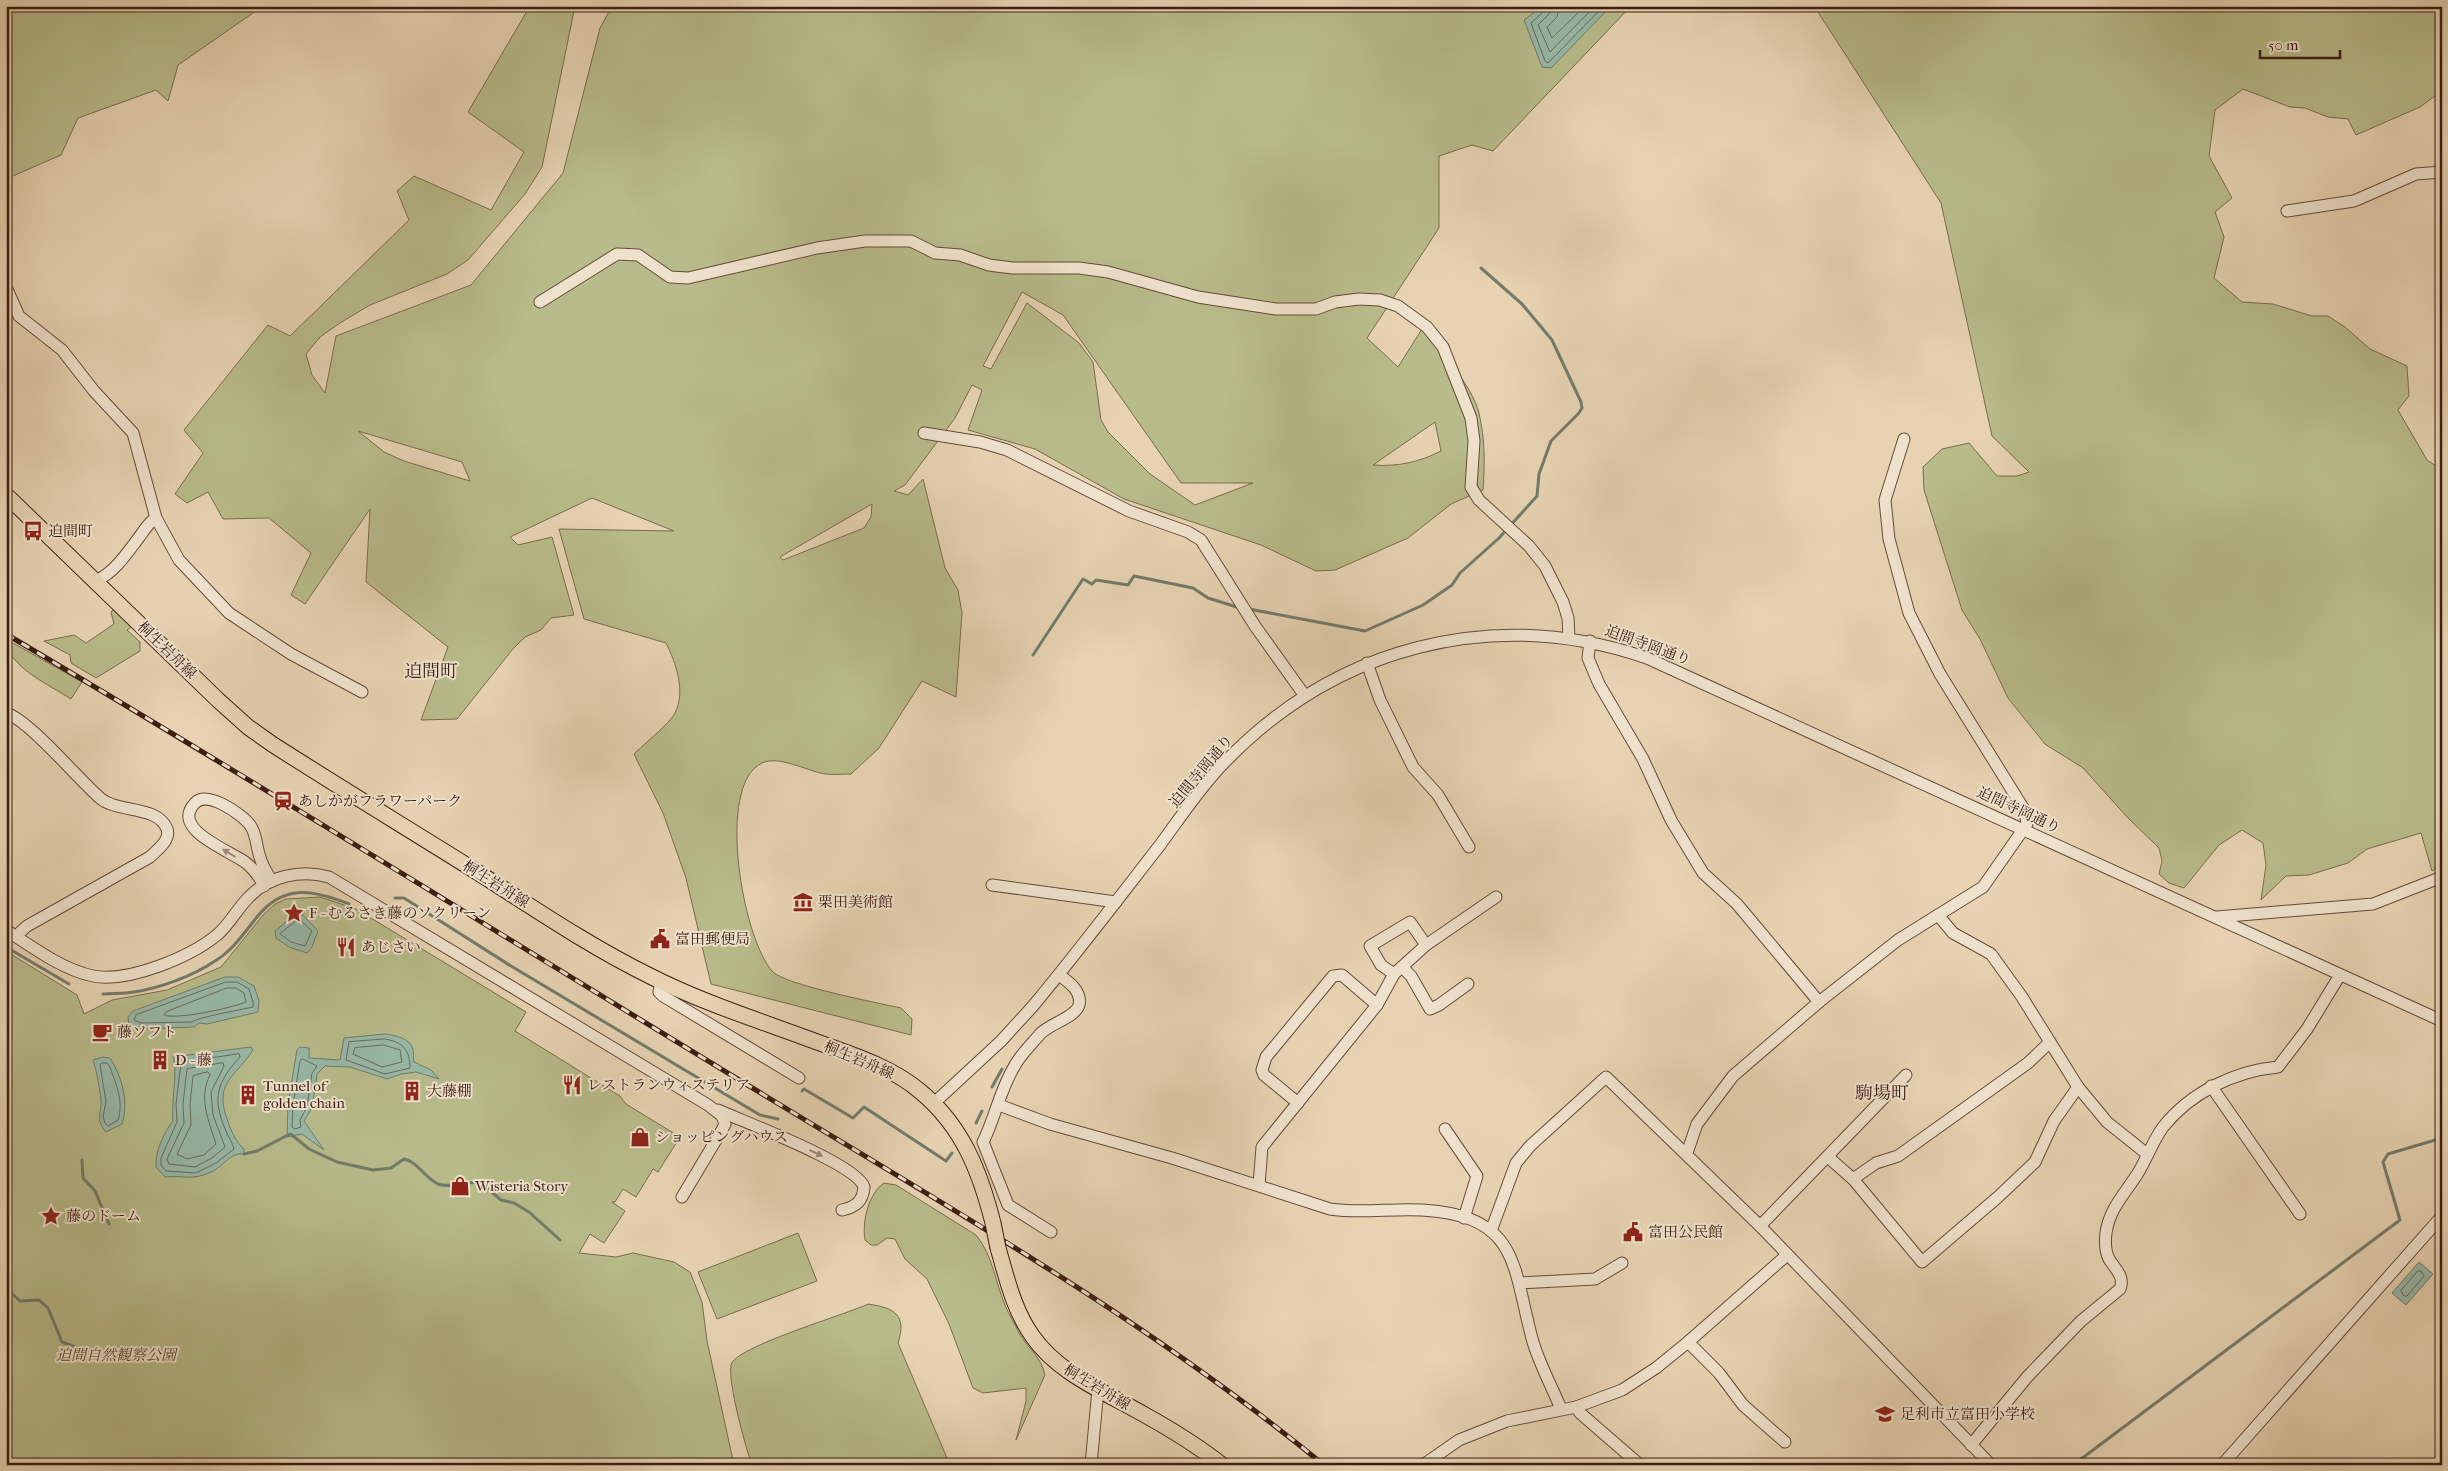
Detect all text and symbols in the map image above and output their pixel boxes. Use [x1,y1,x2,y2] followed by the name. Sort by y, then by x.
[2260,28,2340,60] scale bar
[2268,36,2299,54] text: 50 m
[22,520,44,542] bus stop icon: 迫間町
[48,522,93,540] place label: 迫間町
[134,617,200,683] street label: 桐生岩舟線
[1603,621,1693,669] street label: 迫間寺岡通り
[404,661,458,682] district label: 迫間町
[1165,731,1237,811] street label: 迫間寺岡通り
[1974,783,2064,837] street label: 迫間寺岡通り
[272,790,294,812] station icon: あしかがフラワーパーク
[298,792,462,810] place label: あしかがフラワーパーク
[223,848,236,857] one-way arrow
[459,856,533,912] street label: 桐生岩舟線
[792,891,814,913] museum icon: 栗田美術館
[818,893,893,911] place label: 栗田美術館
[283,902,305,924] place icon: F - むるさき藤のソクリーン
[309,904,492,922] place label: F - むるさき藤のソクリーン
[649,928,671,950] public building icon: 富田郵便局
[675,930,750,948] place label: 富田郵便局
[335,936,357,958] restaurant icon: あじさい
[361,938,421,956] place label: あじさい
[91,1021,113,1043] cafe icon: 藤ソフト
[117,1023,177,1041] place label: 藤ソフト
[821,1037,897,1083] street label: 桐生岩舟線
[149,1049,171,1071] building icon: D - 藤
[175,1051,212,1069] place label: D - 藤
[561,1074,583,1096] restaurant icon: レストランウィステリア
[587,1076,750,1094] place label: レストランウィステリア
[263,1077,345,1112] place label: Tunnel of golden chain
[401,1080,423,1102] building icon: 大藤棚
[427,1082,472,1100] place label: 大藤棚
[1855,1083,1909,1104] district label: 駒場町
[237,1084,259,1106] building icon: Tunnel of golden chain
[629,1126,651,1148] shop icon: ショッピングハウス
[655,1128,788,1146] place label: ショッピングハウス
[809,1149,823,1157] one-way arrow
[449,1175,471,1197] shop icon: Wisteria Story
[474,1177,569,1195] place label: Wisteria Story
[40,1205,62,1227] place icon: 藤のドーム
[66,1207,141,1225] place label: 藤のドーム
[1622,1221,1644,1243] public building icon: 富田公民館
[1648,1223,1723,1241] place label: 富田公民館
[56,1346,179,1364] park label: 迫間自然観察公園
[1060,1360,1134,1414] street label: 桐生岩舟線
[1874,1403,1896,1425] school or university icon: 足利市立富田小学校
[1900,1405,2035,1423] place label: 足利市立富田小学校

